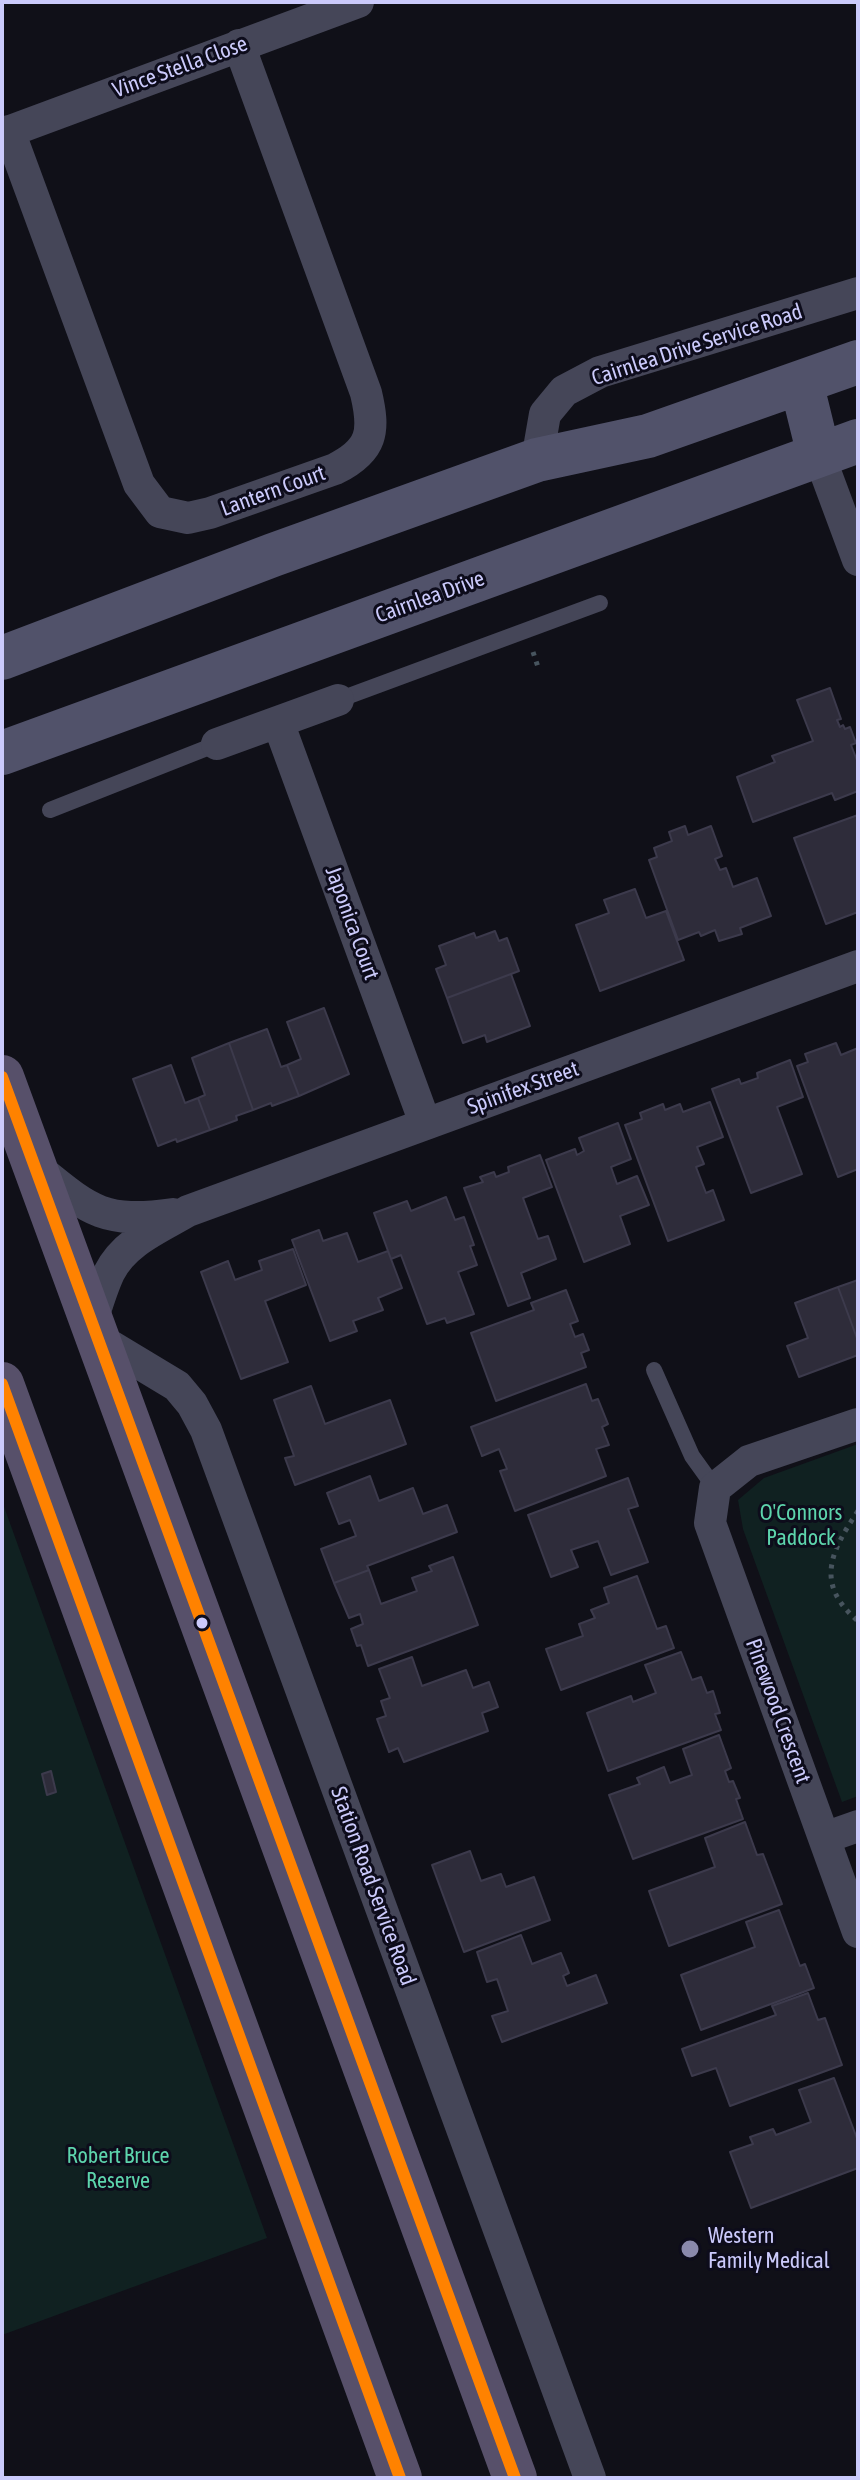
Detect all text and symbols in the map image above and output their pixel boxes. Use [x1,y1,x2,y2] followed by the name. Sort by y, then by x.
[109,30,251,104] street label: Vince Stella Close
[588,298,806,392] street label: Cairnlea Drive Service Road
[217,460,329,522] street label: Lantern Court
[372,565,488,629] street label: Cairnlea Drive
[319,863,385,983] street label: Japonica Court
[464,1056,582,1120] street label: Spinifex Street
[760,1500,842,1552] park label: O'Connors Paddock
[194,1615,210,1631] unlabelled marker
[740,1635,816,1787] street label: Pinewood Crescent
[325,1783,421,1989] street label: Station Road Service Road
[66,2143,170,2194] park label: Robert Bruce Reserve
[708,2223,830,2274] place label: Western Family Medical
[679,2238,701,2260] marker: Western Family Medical

